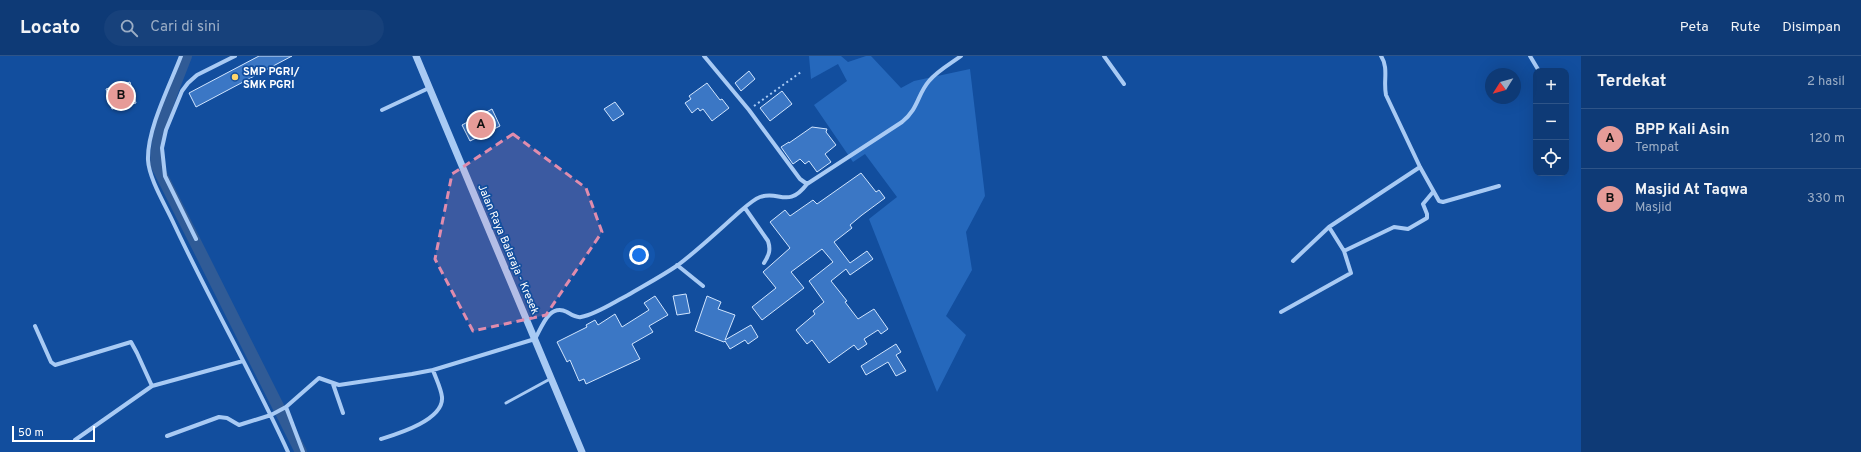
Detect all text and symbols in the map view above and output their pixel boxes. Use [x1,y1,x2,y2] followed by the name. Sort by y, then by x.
[104,10,384,46] search box
[20,16,80,40] text: Locato
[118,17,140,39] icon: search
[150,18,220,37] text: Cari di sini
[1680,19,1709,36] text: Peta
[1731,19,1760,36] text: Rute
[1782,19,1841,36] text: Disimpan
[243,65,300,92] place label: SMP PGRI/ SMK PGRI
[1485,68,1521,104] north arrow
[1533,68,1569,176] map controls
[1533,68,1569,104] button: +
[1597,71,1666,93] text: Terdekat
[230,72,240,82] marker: SMP PGRI/ SMK PGRI
[1807,74,1845,90] text: 2 hasil
[108,81,134,111] pin: B
[1533,104,1569,140] button: −
[468,110,494,140] pin: A
[1635,121,1730,140] text: BPP Kali Asin
[1605,131,1615,147] text: A
[1810,131,1845,147] text: 120 m
[1533,140,1569,176] button: locate
[1635,140,1679,156] text: Tempat
[1635,181,1748,200] text: Masjid At Taqwa
[474,182,542,317] street label: Jalan Raya Balaraja - Kresek
[1606,191,1614,207] text: B
[1807,191,1845,207] text: 330 m
[1635,200,1672,216] text: Masjid
[629,245,649,265] your location
[12,424,95,443] scale bar
[18,426,44,440] text: 50 m

